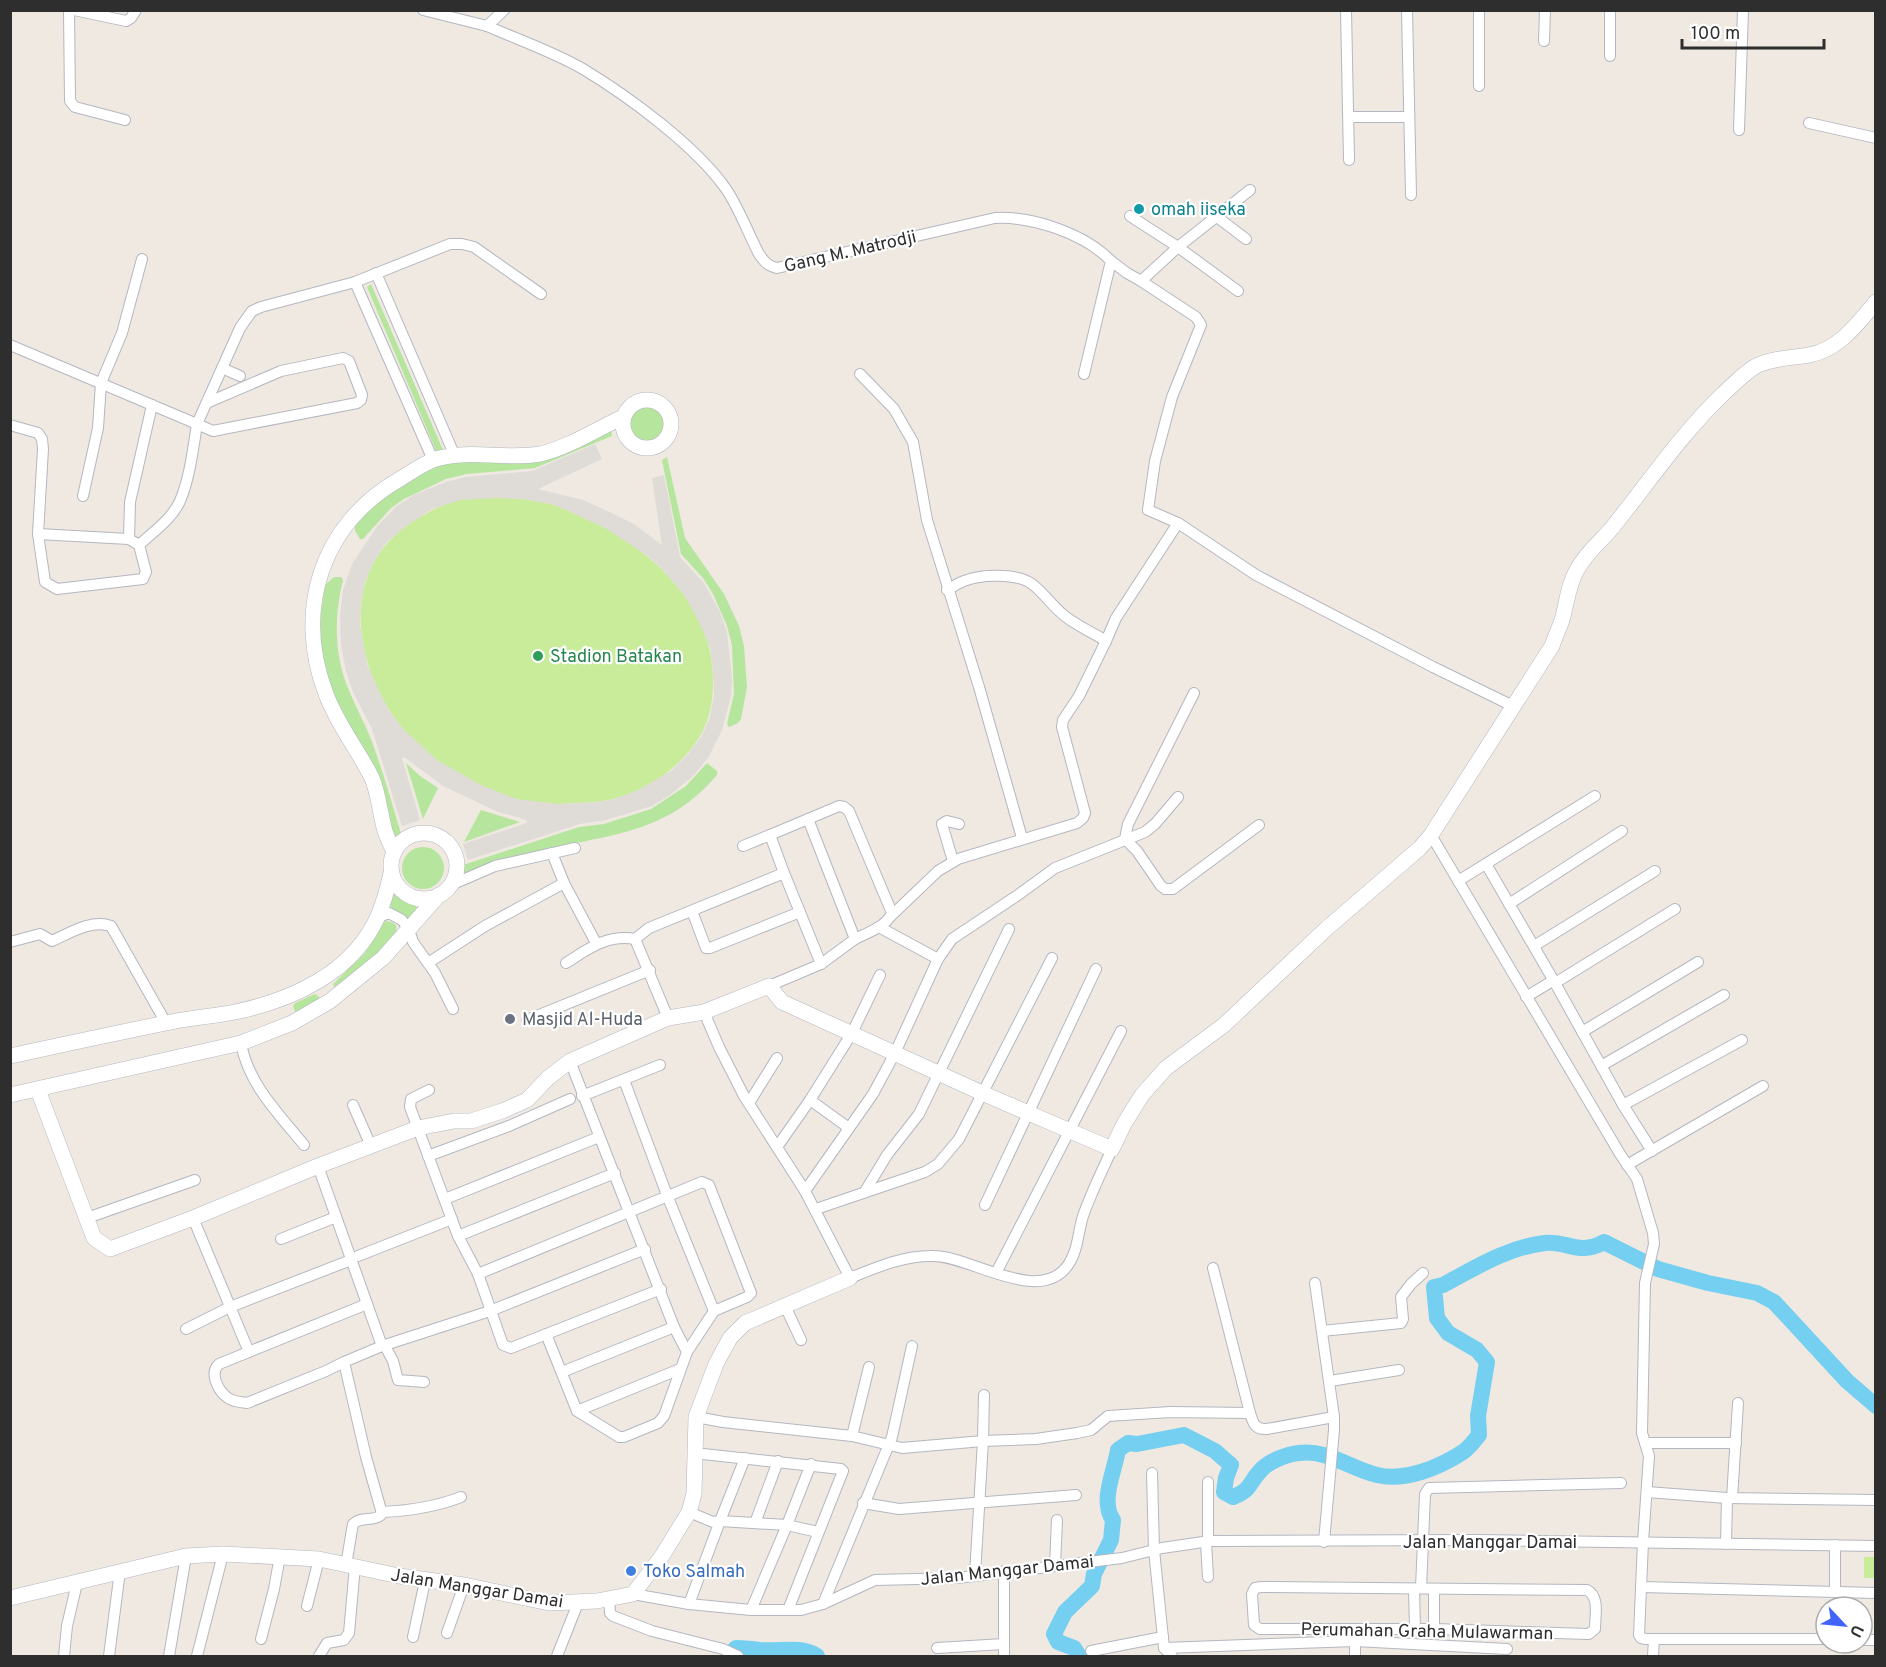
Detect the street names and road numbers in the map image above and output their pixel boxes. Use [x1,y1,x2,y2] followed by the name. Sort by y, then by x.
[782,226,919,279] street label: Gang M. Matrodji
[1403,1532,1577,1555] street label: Jalan Manggar Damai
[919,1551,1095,1592] street label: Jalan Manggar Damai
[389,1564,565,1614] street label: Jalan Manggar Damai
[1300,1619,1554,1646] street label: Perumahan Graha Mulawarman

